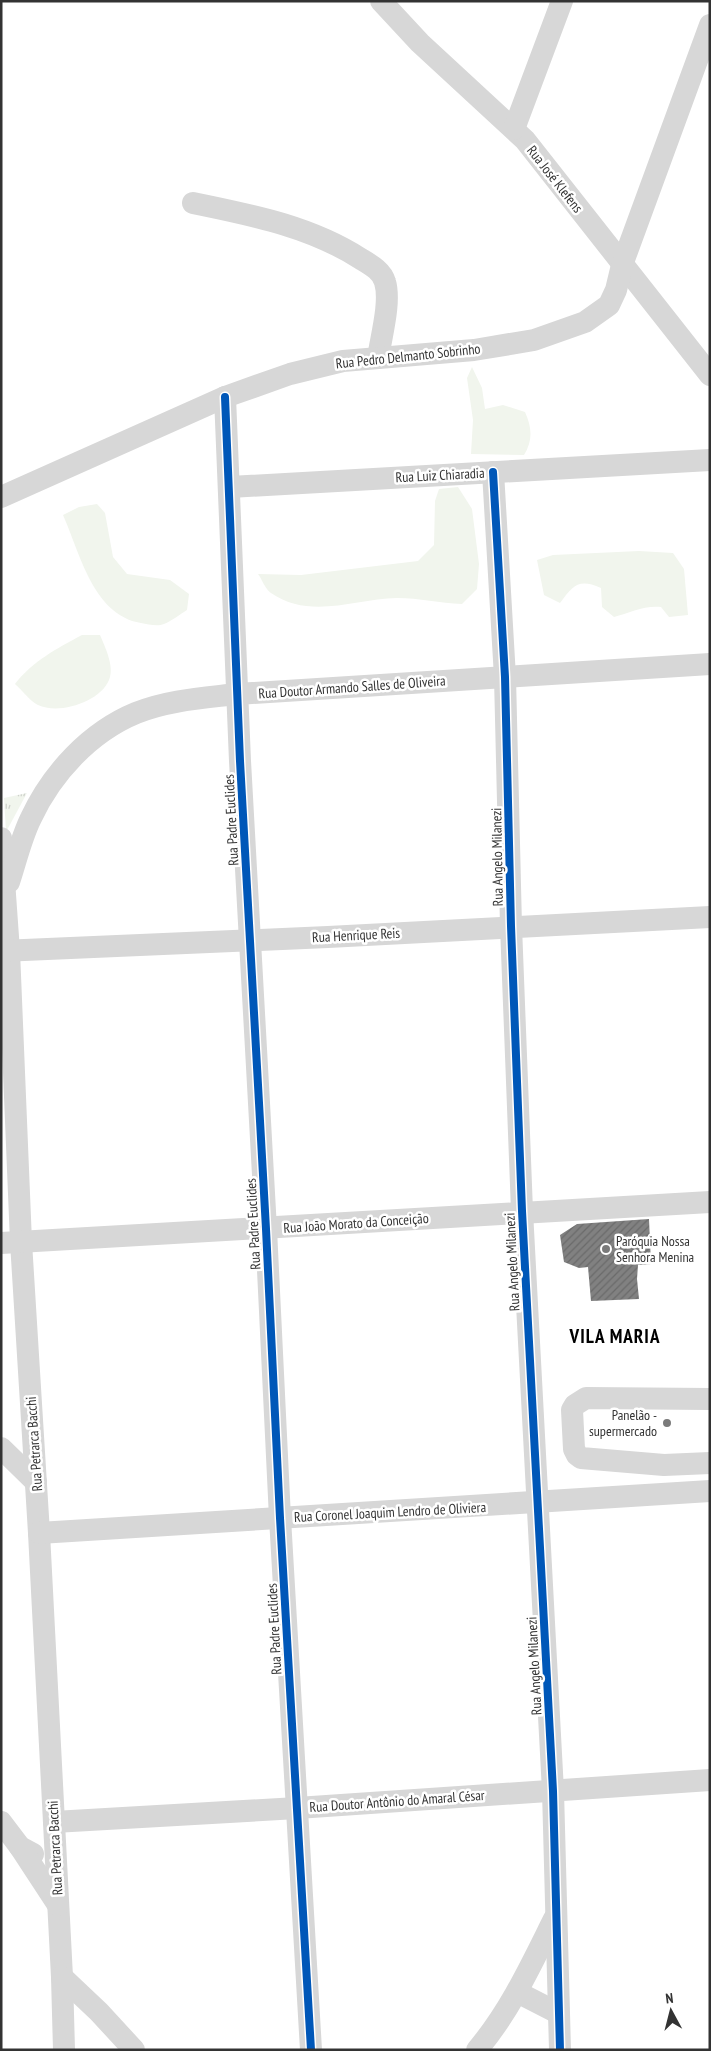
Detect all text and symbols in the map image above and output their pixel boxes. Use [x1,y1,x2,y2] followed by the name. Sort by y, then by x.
[523,142,587,216] street label: Rua José Klefens
[335,339,481,373] street label: Rua Pedro Delmanto Sobrinho
[395,464,485,486] street label: Rua Luiz Chiaradia
[258,671,446,703] street label: Rua Doutor Armando Salles de Oliveira
[220,774,242,866] street label: Rua Padre Euclides
[487,808,507,906] street label: Rua Angelo Milanezi
[311,924,401,946] street label: Rua Henrique Reis
[242,1178,264,1270] street label: Rua Padre Euclides
[283,1209,429,1237] street label: Rua João Morato da Conceição
[500,1212,524,1312] street label: Rua Angelo Milanezi
[616,1232,694,1266] place label: Paróquia Nossa Senhora Menina
[600,1243,612,1255] marker: Paróquia Nossa Senhora Menina
[569,1324,660,1348] district label: VILA MARIA
[22,1396,46,1492] street label: Rua Petrarca Bacchi
[589,1406,657,1440] place label: Panelão - supermercado
[661,1417,673,1429] marker: Panelão - supermercado
[294,1498,486,1526] street label: Rua Coronel Joaquim Lendro de Oliviera
[263,1583,285,1675] street label: Rua Padre Euclides
[522,1616,546,1716] street label: Rua Angelo Milanezi
[309,1786,485,1816] street label: Rua Doutor Antônio do Amaral César
[44,1800,66,1896] street label: Rua Petrarca Bacchi
[646,1986,696,2036] north arrow
[665,1989,674,2007] text: N

